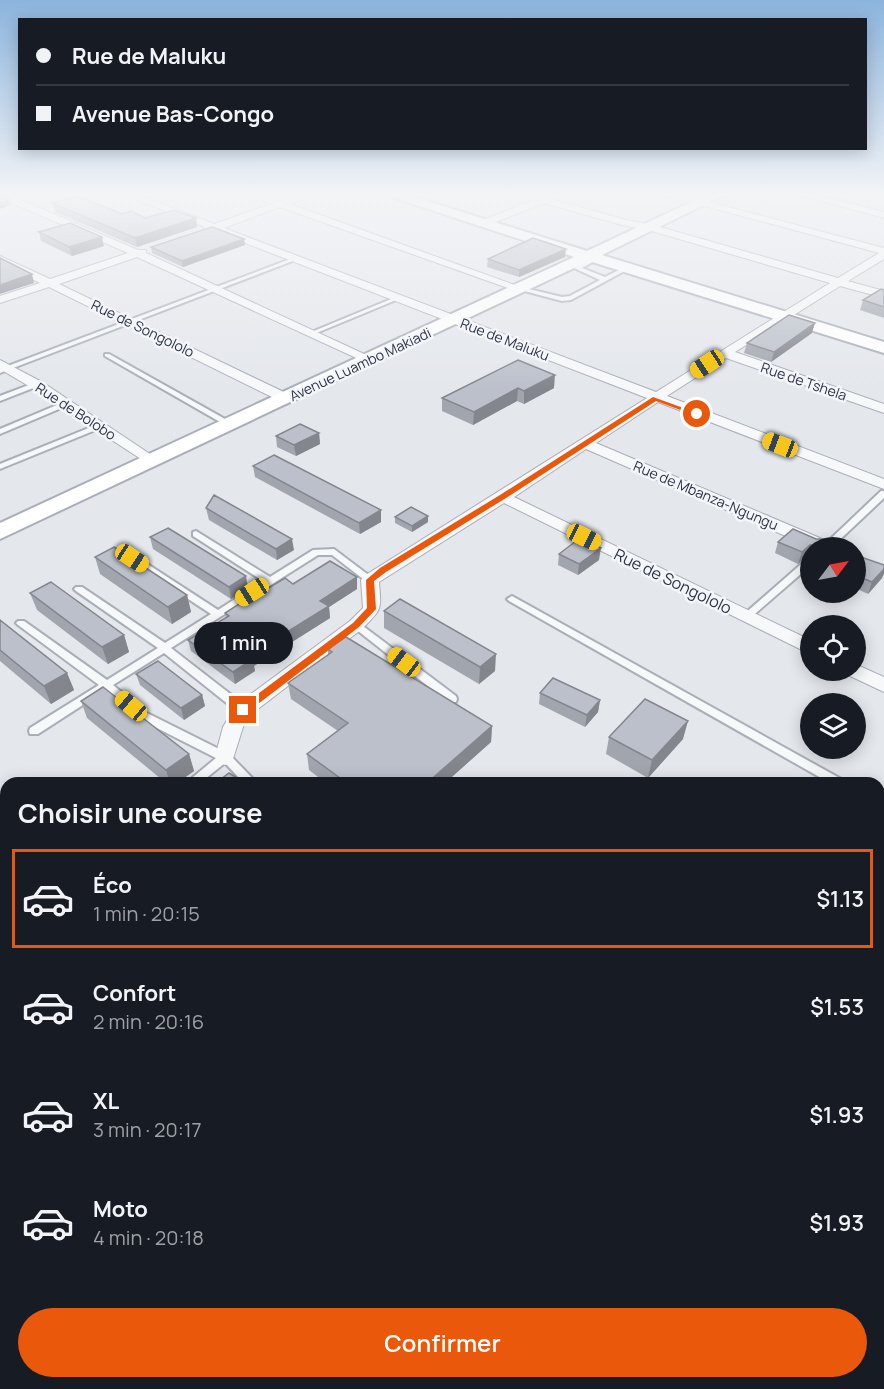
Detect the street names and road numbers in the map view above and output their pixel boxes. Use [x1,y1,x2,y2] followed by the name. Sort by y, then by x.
[88,295,198,361] street label: Rue de Songololo
[458,313,552,365] street label: Rue de Maluku
[286,323,434,405] street label: Avenue Luambo Makiadi
[758,357,850,405] street label: Rue de Tshela
[32,378,120,444] street label: Rue de Bolobo
[631,456,781,534] street label: Rue de Mbanza-Ngungu
[611,543,735,619] street label: Rue de Songololo

